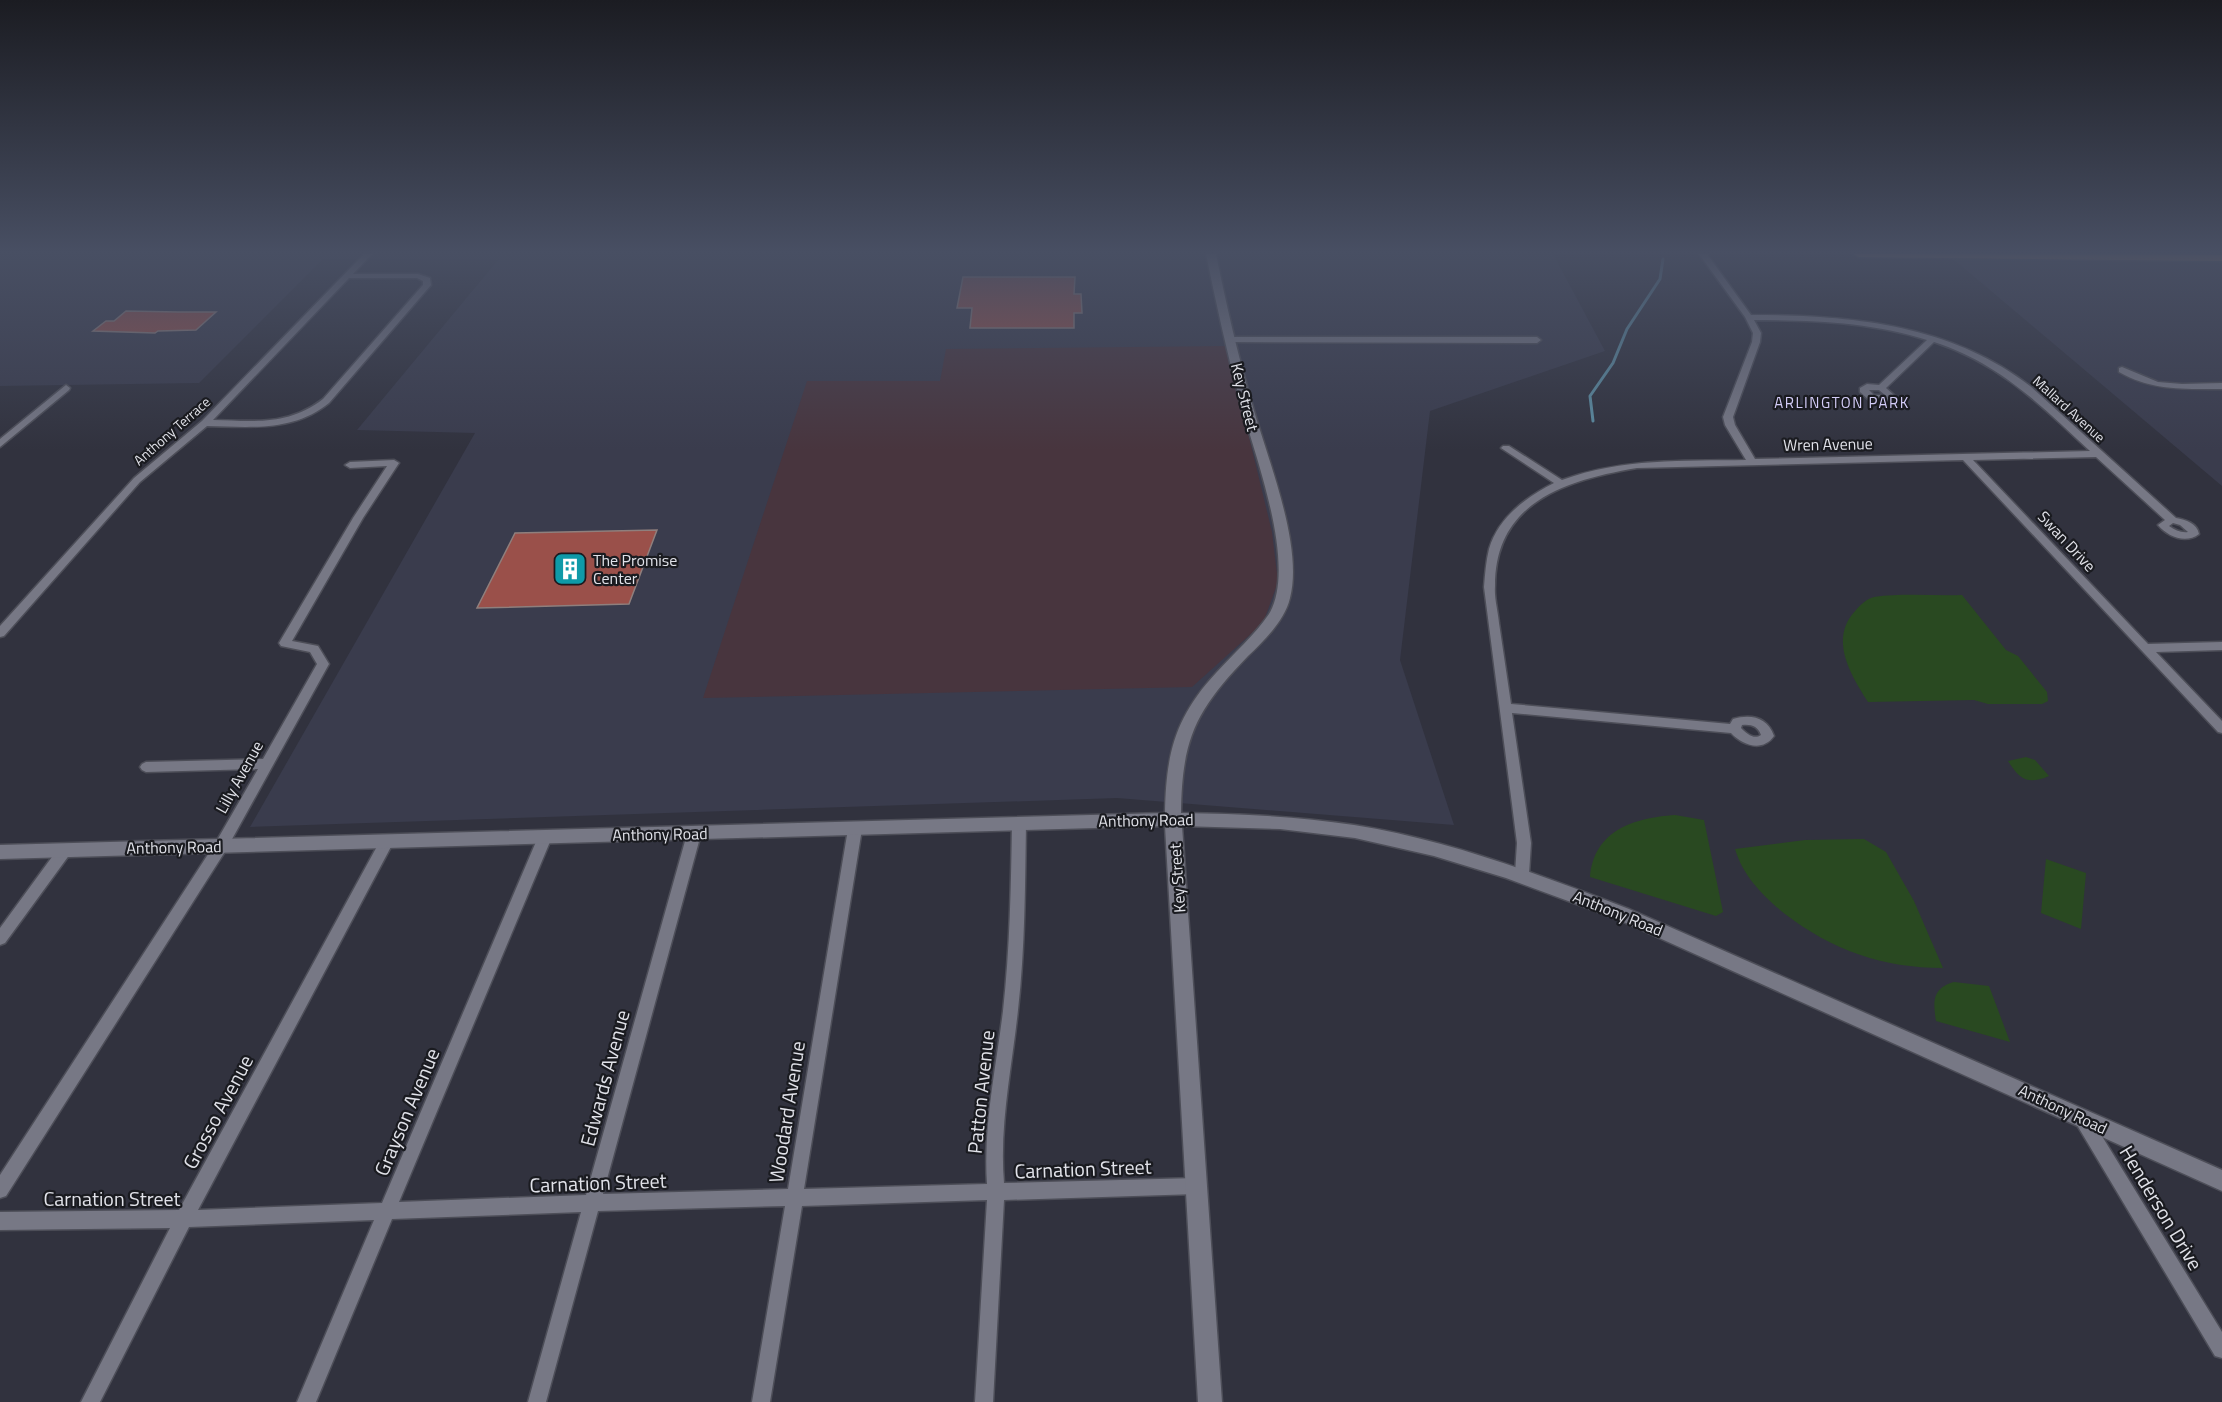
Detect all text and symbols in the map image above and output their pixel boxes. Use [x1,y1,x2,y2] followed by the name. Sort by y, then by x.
[1225,360,1265,434] street label: Key Street
[2028,370,2110,447] street label: Mallard Avenue
[129,391,215,470] street label: Anthony Terrace
[1774,391,1910,414] district label: ARLINGTON PARK
[1783,431,1873,457] street label: Wren Avenue
[2032,505,2102,577] street label: Swan Drive
[593,548,677,590] place label: The Promise Center
[552,551,588,587] building icon: The Promise Center
[209,736,269,818] street label: Lilly Avenue
[1098,807,1194,833] street label: Anthony Road
[612,821,708,847] street label: Anthony Road
[126,834,222,860] street label: Anthony Road
[1163,842,1191,913] street label: Key Street
[1569,884,1667,942] street label: Anthony Road
[571,1006,638,1150] street label: Edwards Avenue
[959,1029,1002,1155] street label: Patton Avenue
[760,1039,813,1185] street label: Woodard Avenue
[366,1043,447,1181] street label: Grayson Avenue
[174,1049,261,1175] street label: Grosso Avenue
[2015,1078,2111,1140] street label: Anthony Road
[2112,1140,2211,1276] street label: Henderson Drive
[1014,1151,1152,1186] street label: Carnation Street
[529,1165,667,1200] street label: Carnation Street
[43,1183,181,1214] street label: Carnation Street

